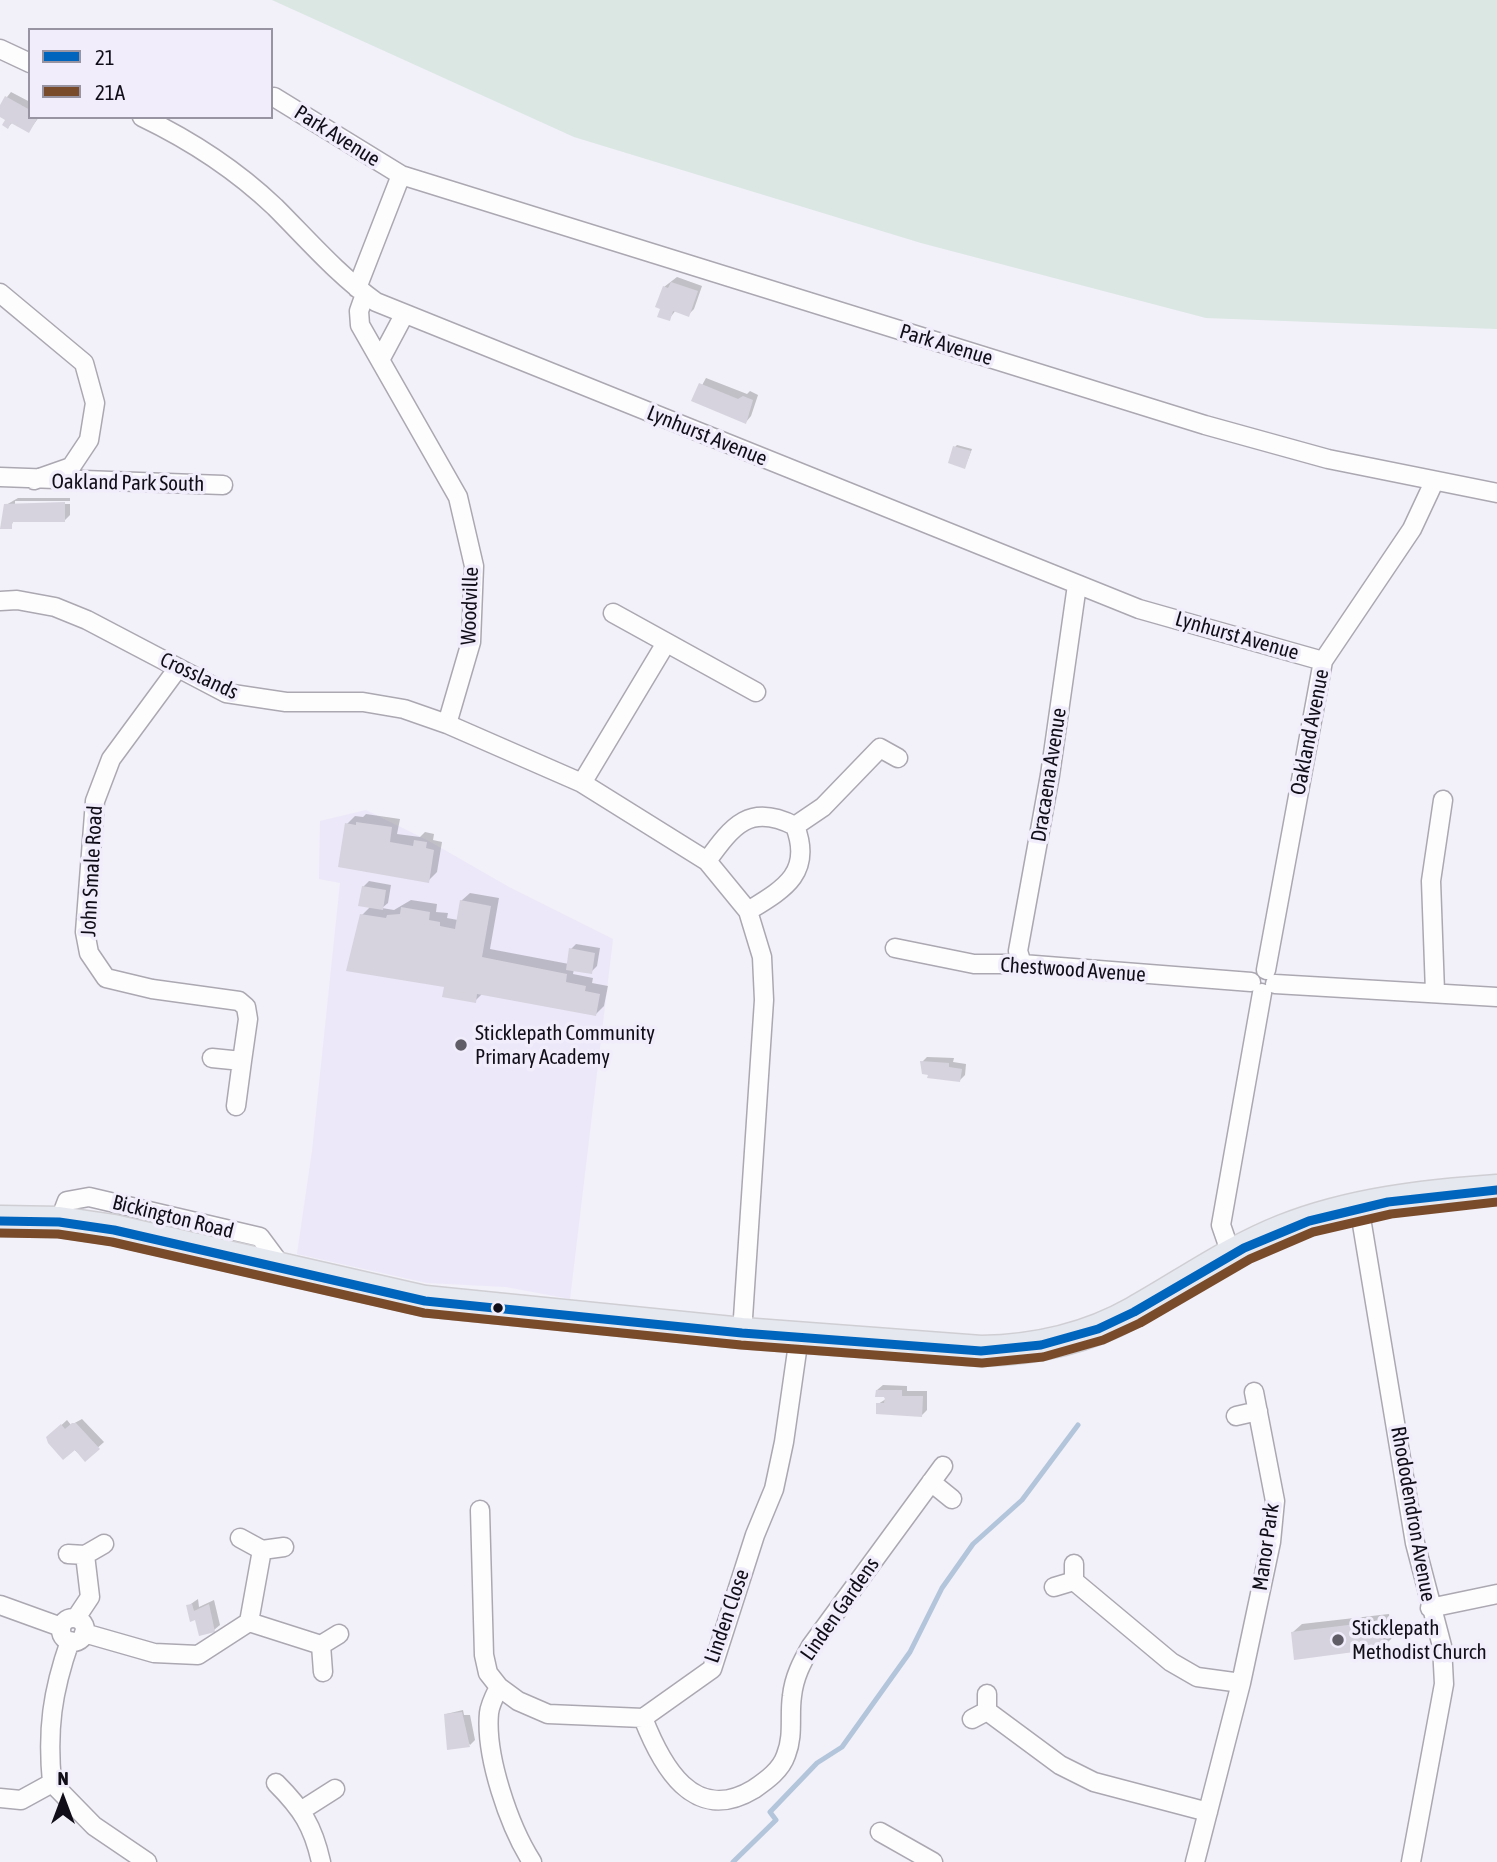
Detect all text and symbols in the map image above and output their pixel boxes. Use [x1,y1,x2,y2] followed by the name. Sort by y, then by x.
[28,28,273,119] legend
[95,45,115,69] text: 21
[95,80,125,104] text: 21A
[290,100,384,172] street label: Park Avenue
[896,319,996,371] street label: Park Avenue
[643,400,771,472] street label: Lynhurst Avenue
[51,469,205,497] street label: Oakland Park South
[456,566,484,646] street label: Woodville
[1172,606,1302,666] street label: Lynhurst Avenue
[156,647,242,705] street label: Crosslands
[1285,667,1335,797] street label: Oakland Avenue
[1026,706,1072,844] street label: Dracaena Avenue
[76,805,108,937] street label: John Smale Road
[999,952,1147,988] street label: Chestwood Avenue
[475,1020,655,1070] place label: Sticklepath Community Primary Academy
[453,1037,469,1053] marker: Sticklepath Community Primary Academy
[110,1190,236,1244] street label: Bickington Road
[491,1301,505,1315] unlabelled marker
[1385,1425,1441,1603] street label: Rhododendron Avenue
[1247,1502,1285,1592] street label: Manor Park
[795,1553,885,1665] street label: Linden Gardens
[699,1566,755,1666] street label: Linden Close
[1352,1615,1487,1665] place label: Sticklepath Methodist Church
[1330,1632,1346,1648] marker: Sticklepath Methodist Church
[28,1764,98,1834] north arrow
[57,1767,69,1789] text: N

